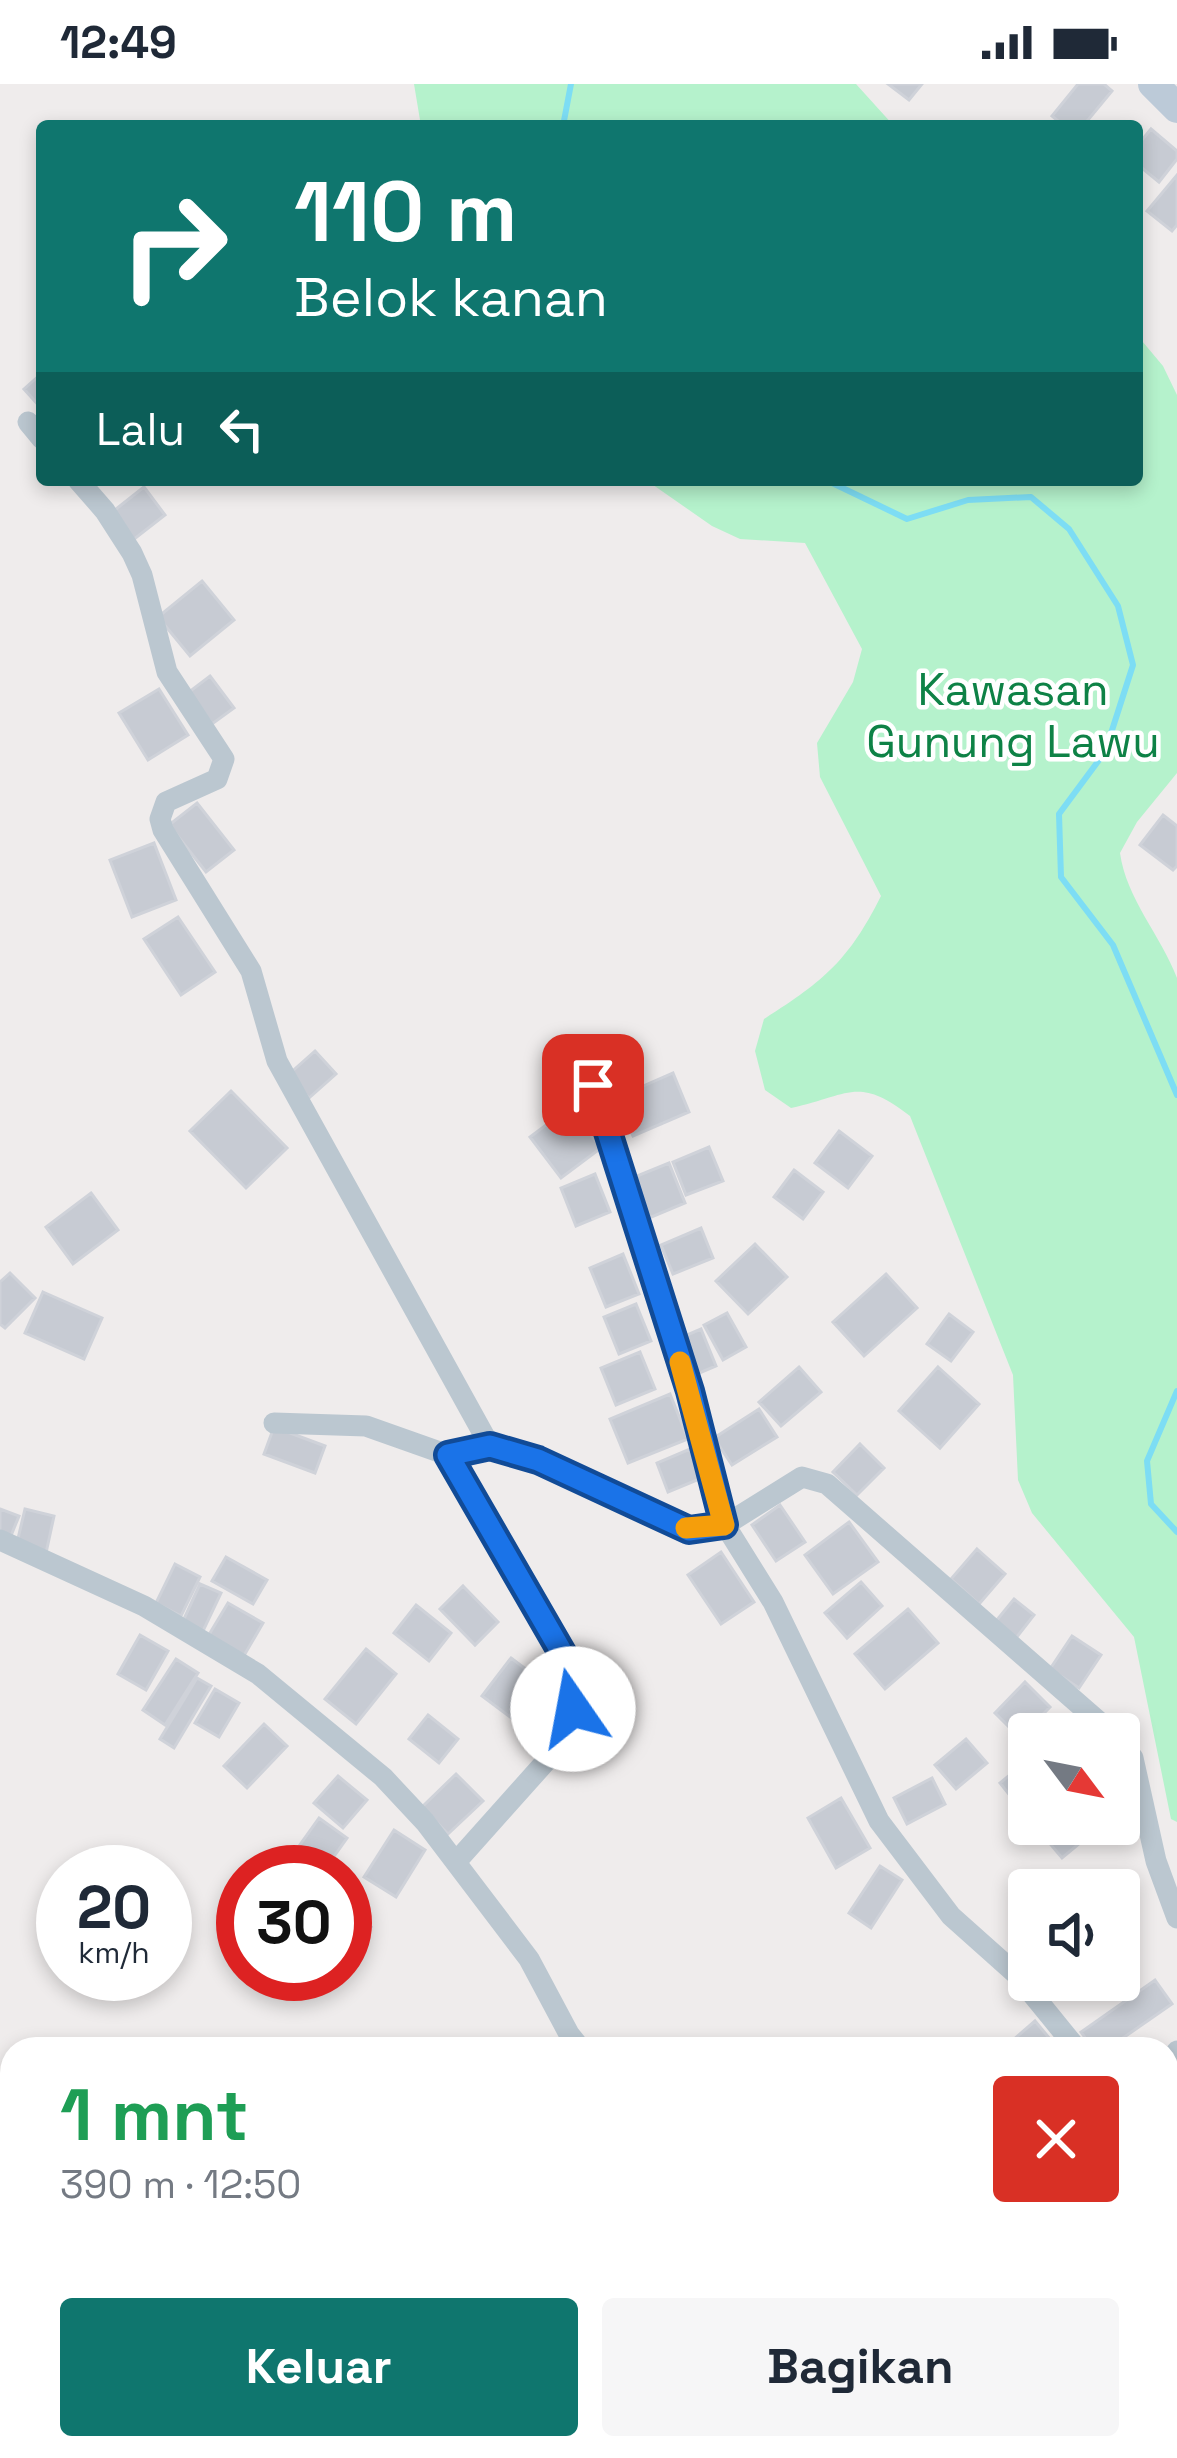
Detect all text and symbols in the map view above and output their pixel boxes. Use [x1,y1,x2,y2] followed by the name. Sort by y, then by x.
[60,14,177,71] text: 12:49
[294,158,517,266] text: 110 m
[96,168,252,324] icon: right
[294,263,608,332] text: Belok kanan
[209,396,275,462] icon: left
[96,401,185,458] text: Lalu
[866,661,1160,770] park label: Kawasan Gunung Lawu
[542,1034,644,1136] pin
[560,1052,626,1118] icon: arrive
[510,1646,636,1772] position arrow
[1008,1713,1140,1845] north arrow
[1008,1713,1140,2001] map controls
[216,1845,372,2001] speed limit sign: 30
[77,1869,151,1946] text: 20
[1008,1869,1140,2001] button: sound
[78,1933,150,1972] text: km/h
[60,2069,249,2161] text: 1 mnt
[993,2076,1119,2202] button: close
[60,2160,301,2209] text: 390 m · 12:50
[60,2298,578,2436] button: Keluar
[602,2298,1119,2436] button: Bagikan

